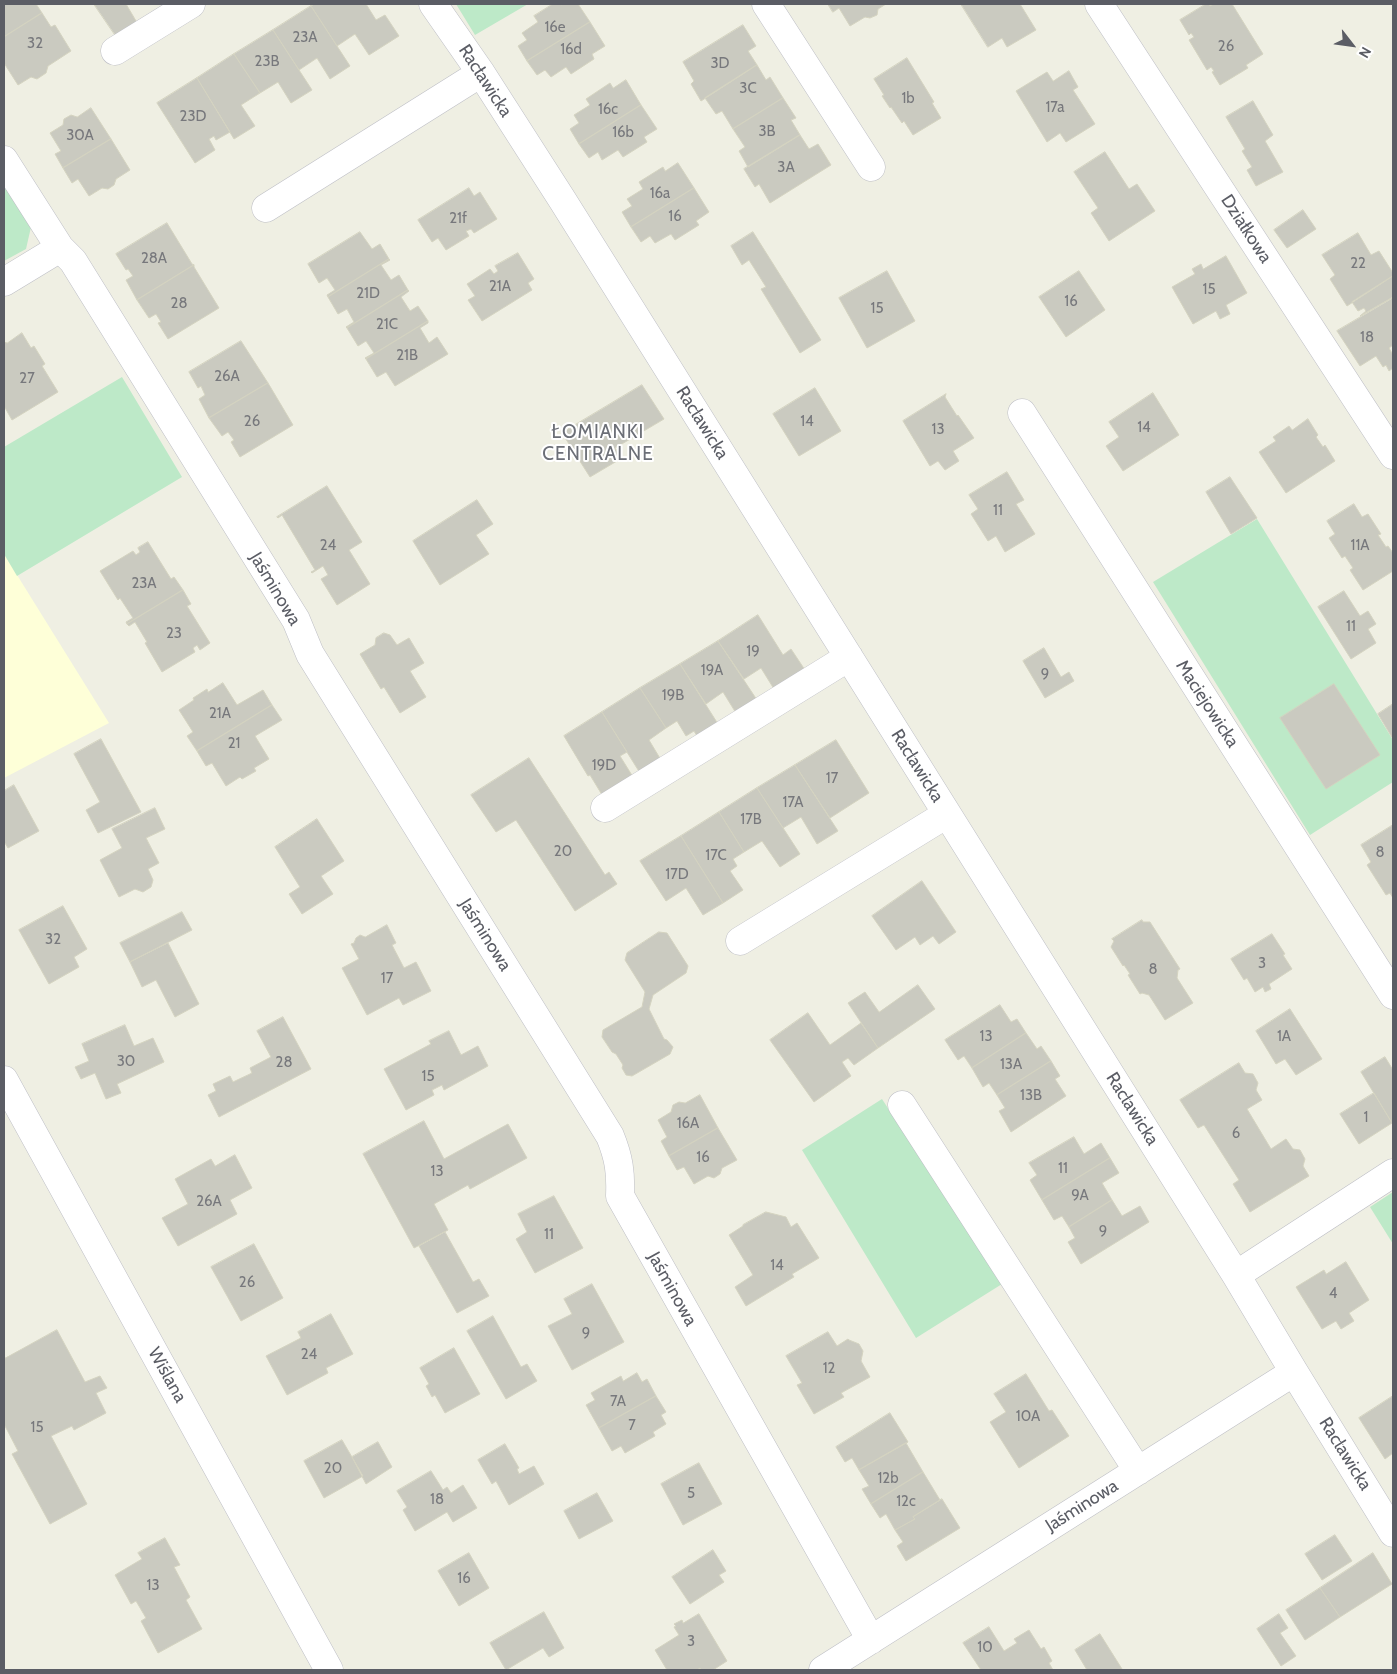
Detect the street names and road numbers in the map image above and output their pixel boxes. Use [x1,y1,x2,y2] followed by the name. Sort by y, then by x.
[454,41,516,121] street label: Racławicka
[1216,191,1276,267] street label: Działkowa
[671,383,733,463] street label: Racławicka
[245,548,305,630] street label: Jaśminowa
[1171,656,1243,752] street label: Maciejowicka
[886,726,948,806] street label: Racławicka
[454,895,516,975] street label: Jaśminowa
[1101,1069,1163,1149] street label: Racławicka
[643,1248,701,1330] street label: Jaśminowa
[143,1344,191,1406] street label: Wiślana
[1314,1414,1376,1494] street label: Racławicka
[1042,1475,1122,1537] street label: Jaśminowa

